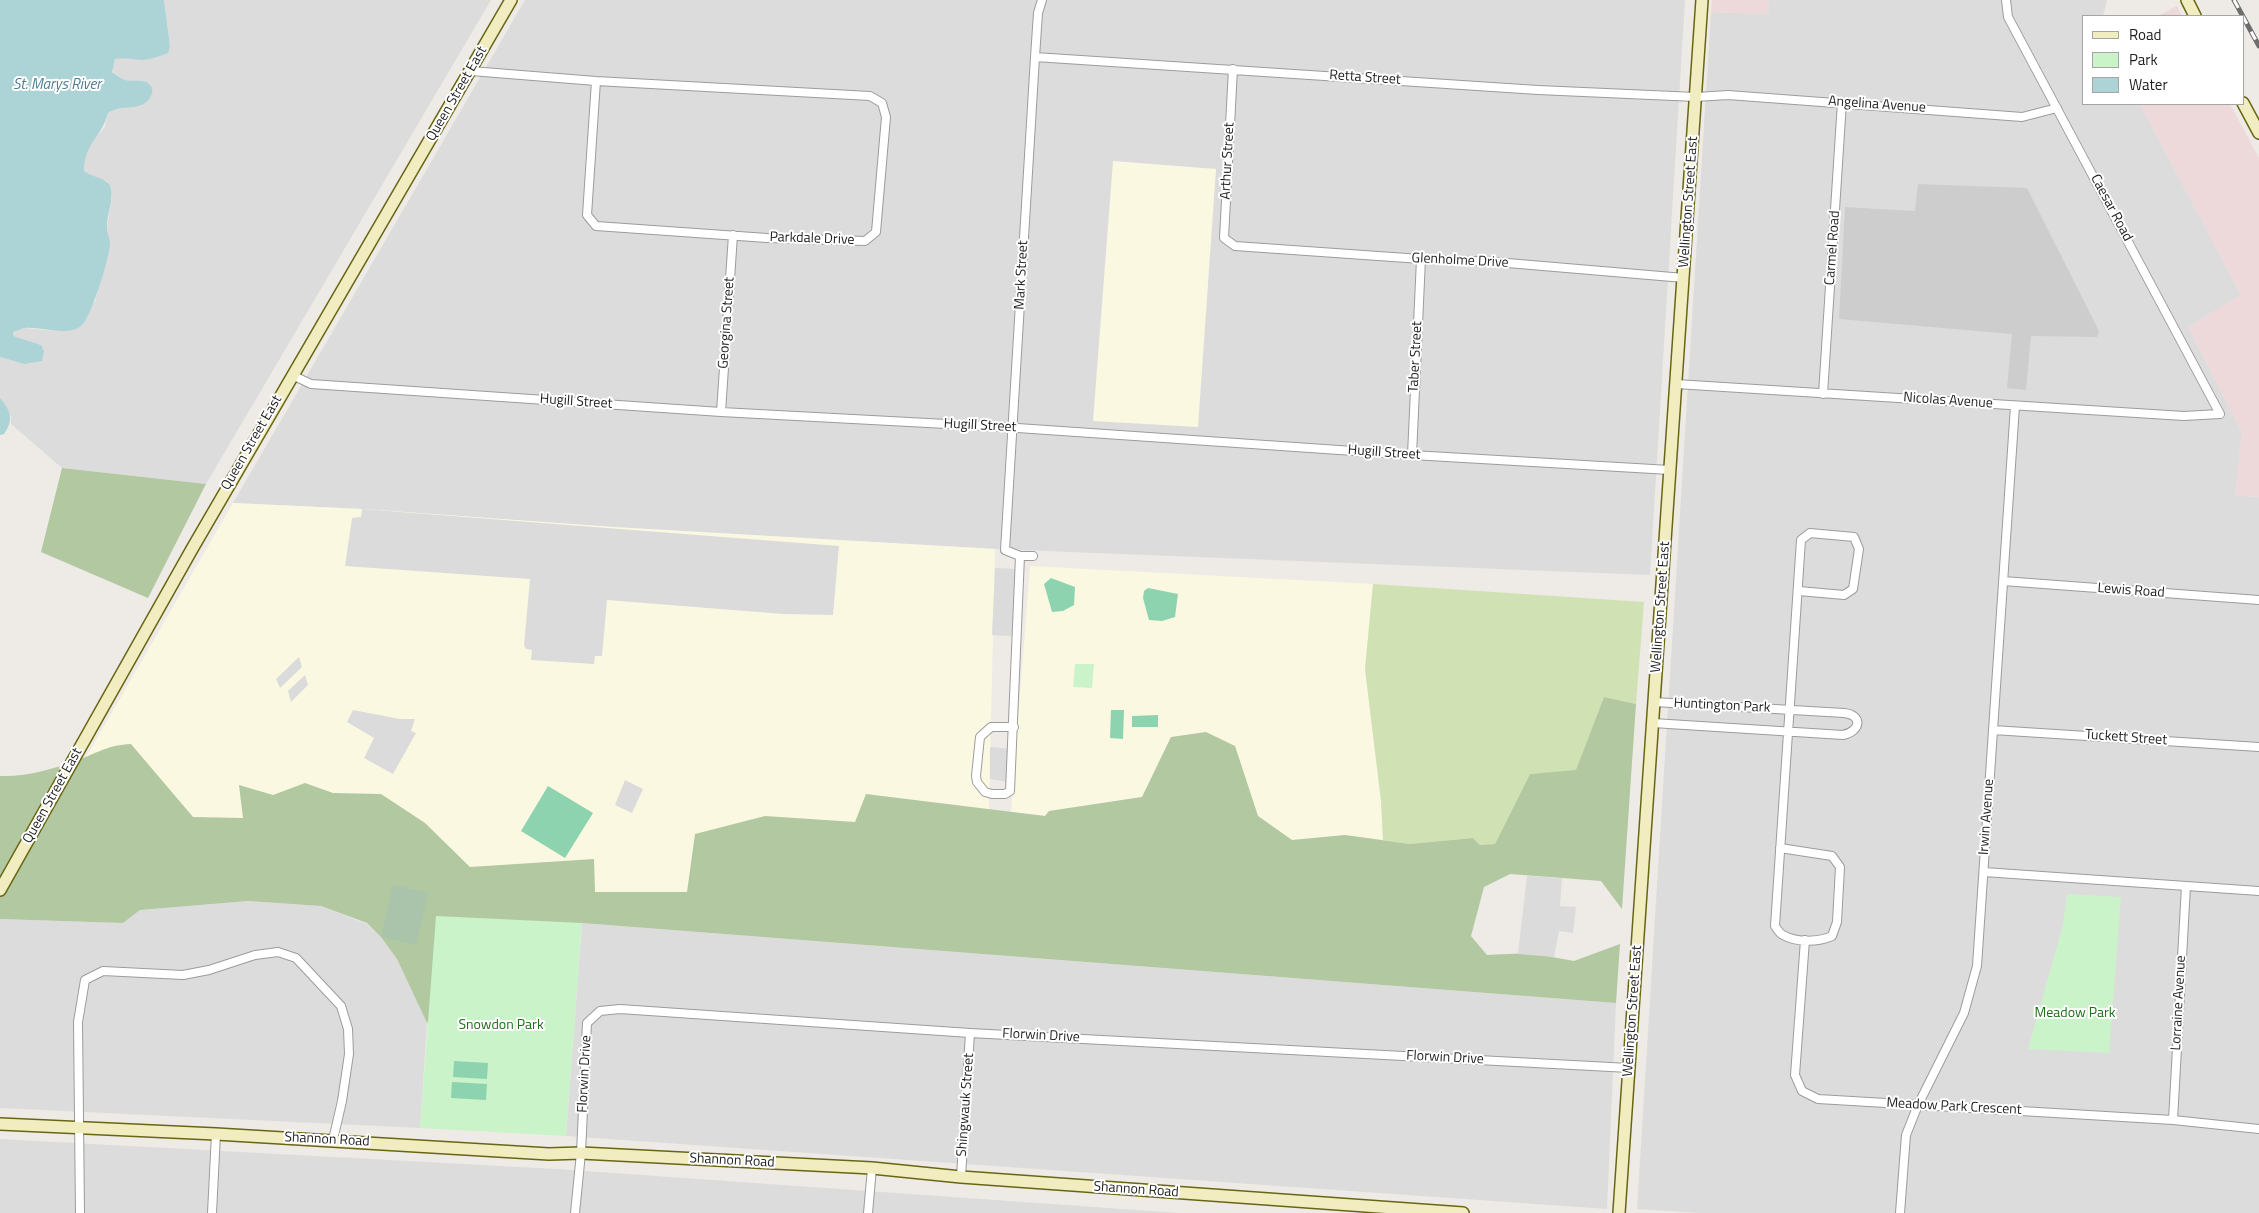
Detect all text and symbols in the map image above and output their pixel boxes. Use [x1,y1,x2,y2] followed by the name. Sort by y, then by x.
[2082,15,2244,105] legend
[2129,23,2161,46] text: Road
[423,44,491,144] street label: Queen Street East
[2129,48,2158,71] text: Park
[1329,67,1401,89] street label: Retta Street
[2129,73,2168,96] text: Water
[13,76,101,94] water label: St. Marys River
[1828,93,1926,117] street label: Angelina Avenue
[1218,122,1238,200] street label: Arthur Street
[1676,136,1702,268] street label: Wellington Street East
[2086,172,2136,244] street label: Caesar Road
[1822,210,1844,286] street label: Carmel Road
[769,229,855,249] street label: Parkdale Drive
[1012,240,1032,310] street label: Mark Street
[1411,250,1509,272] street label: Glenholme Drive
[715,277,739,369] street label: Georgina Street
[1406,321,1426,393] street label: Taber Street
[1903,389,1993,413] street label: Nicolas Avenue
[539,391,613,413] street label: Hugill Street
[218,393,286,493] street label: Queen Street East
[943,416,1017,436] street label: Hugill Street
[1347,442,1421,464] street label: Hugill Street
[1648,541,1674,673] street label: Wellington Street East
[2097,580,2165,602] street label: Lewis Road
[1673,695,1771,717] street label: Huntington Park
[2084,727,2168,749] street label: Tuckett Street
[20,745,86,847] street label: Queen Street East
[1976,778,1998,856] street label: Irwin Avenue
[1620,945,1646,1077] street label: Wellington Street East
[2168,955,2190,1051] street label: Lorraine Avenue
[2034,1006,2116,1022] park label: Meadow Park
[458,1018,544,1034] park label: Snowdon Park
[1002,1026,1080,1046] street label: Florwin Drive
[575,1035,595,1113] street label: Florwin Drive
[1406,1048,1484,1068] street label: Florwin Drive
[954,1053,978,1157] street label: Shingwauk Street
[1886,1095,2022,1119] street label: Meadow Park Crescent
[284,1129,370,1151] street label: Shannon Road
[689,1150,775,1172] street label: Shannon Road
[1093,1179,1179,1201] street label: Shannon Road

